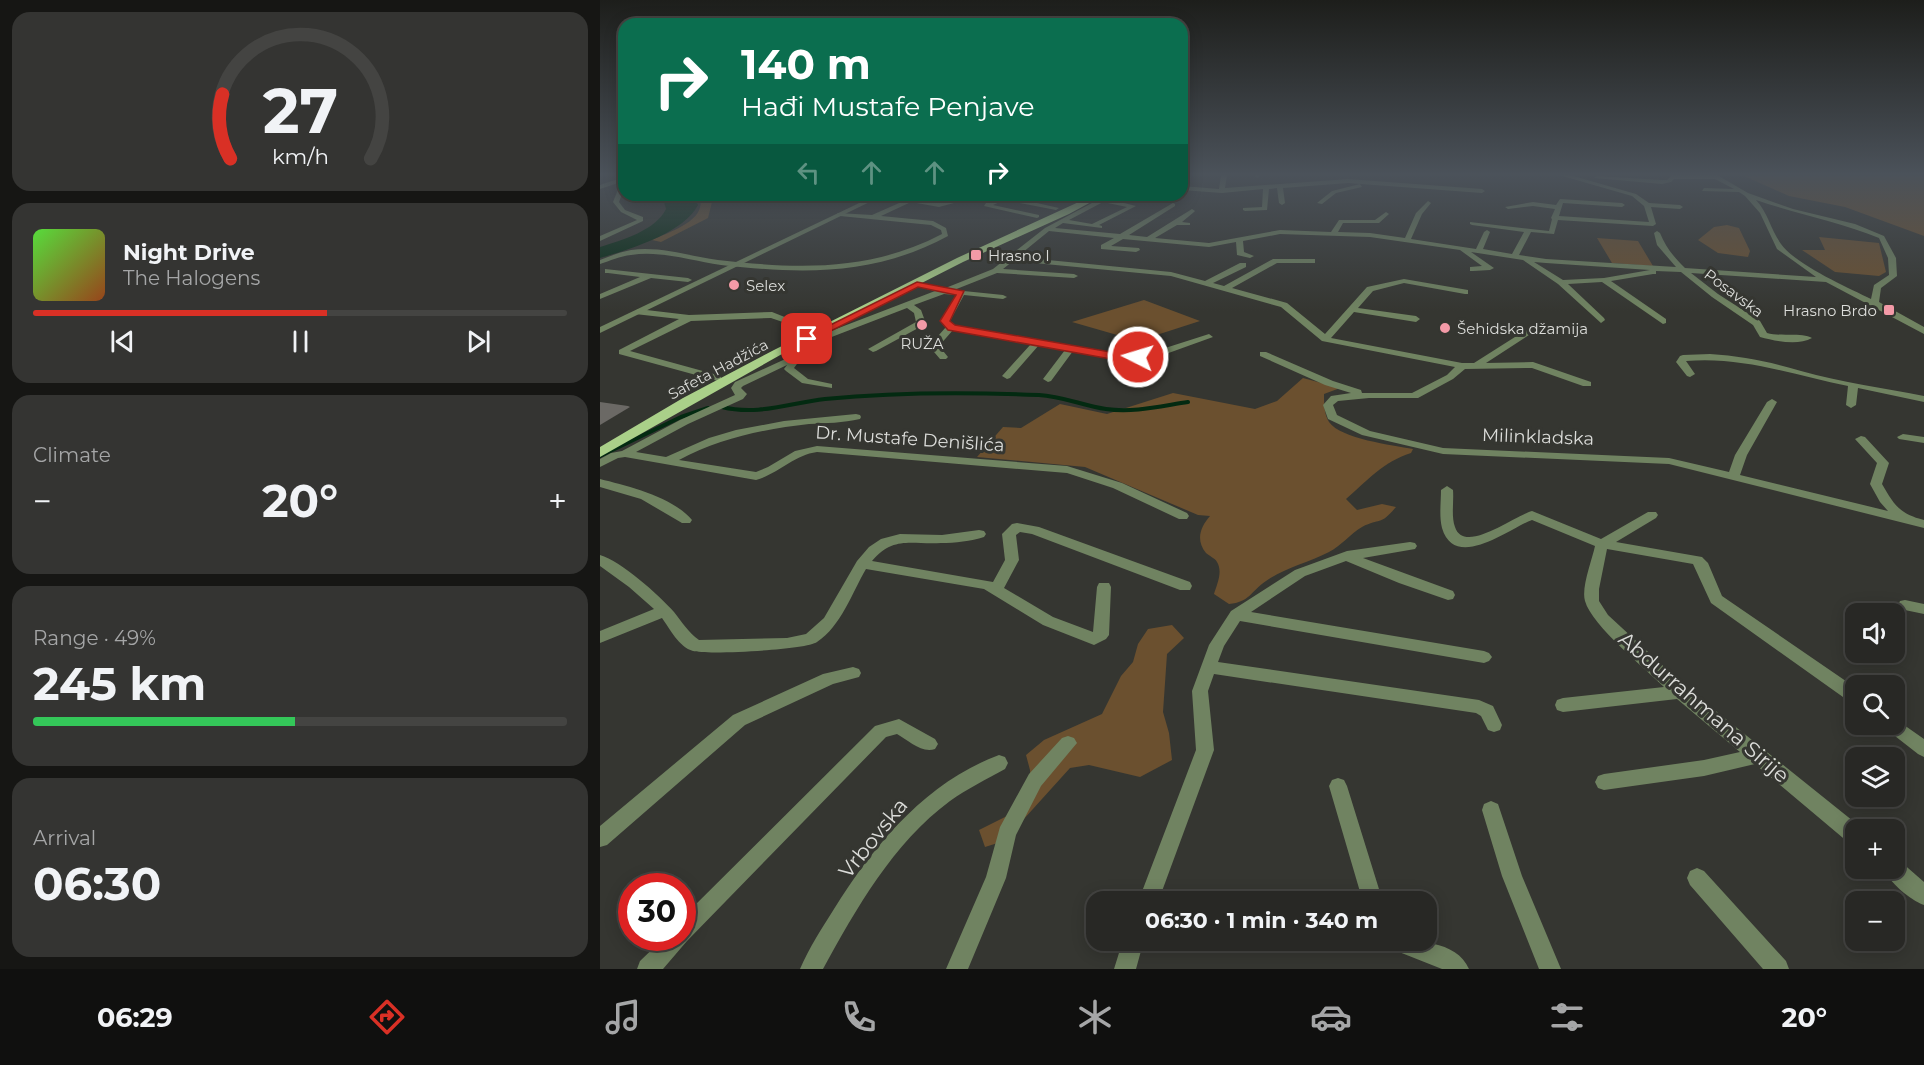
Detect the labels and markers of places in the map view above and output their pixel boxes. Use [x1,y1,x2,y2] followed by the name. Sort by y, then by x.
[988,246,1050,265] place label: Hrasno I
[969,248,983,262] marker: Hrasno I
[746,276,785,295] place label: Selex
[727,278,741,292] marker: Selex
[1783,301,1877,320] place label: Hrasno Brdo
[1882,303,1896,317] marker: Hrasno Brdo
[781,313,832,364] pin
[915,318,929,332] marker: RUŽA
[1457,319,1588,338] place label: Šehidska džamija
[1438,321,1452,335] marker: Šehidska džamija
[900,334,944,353] place label: RUŽA

